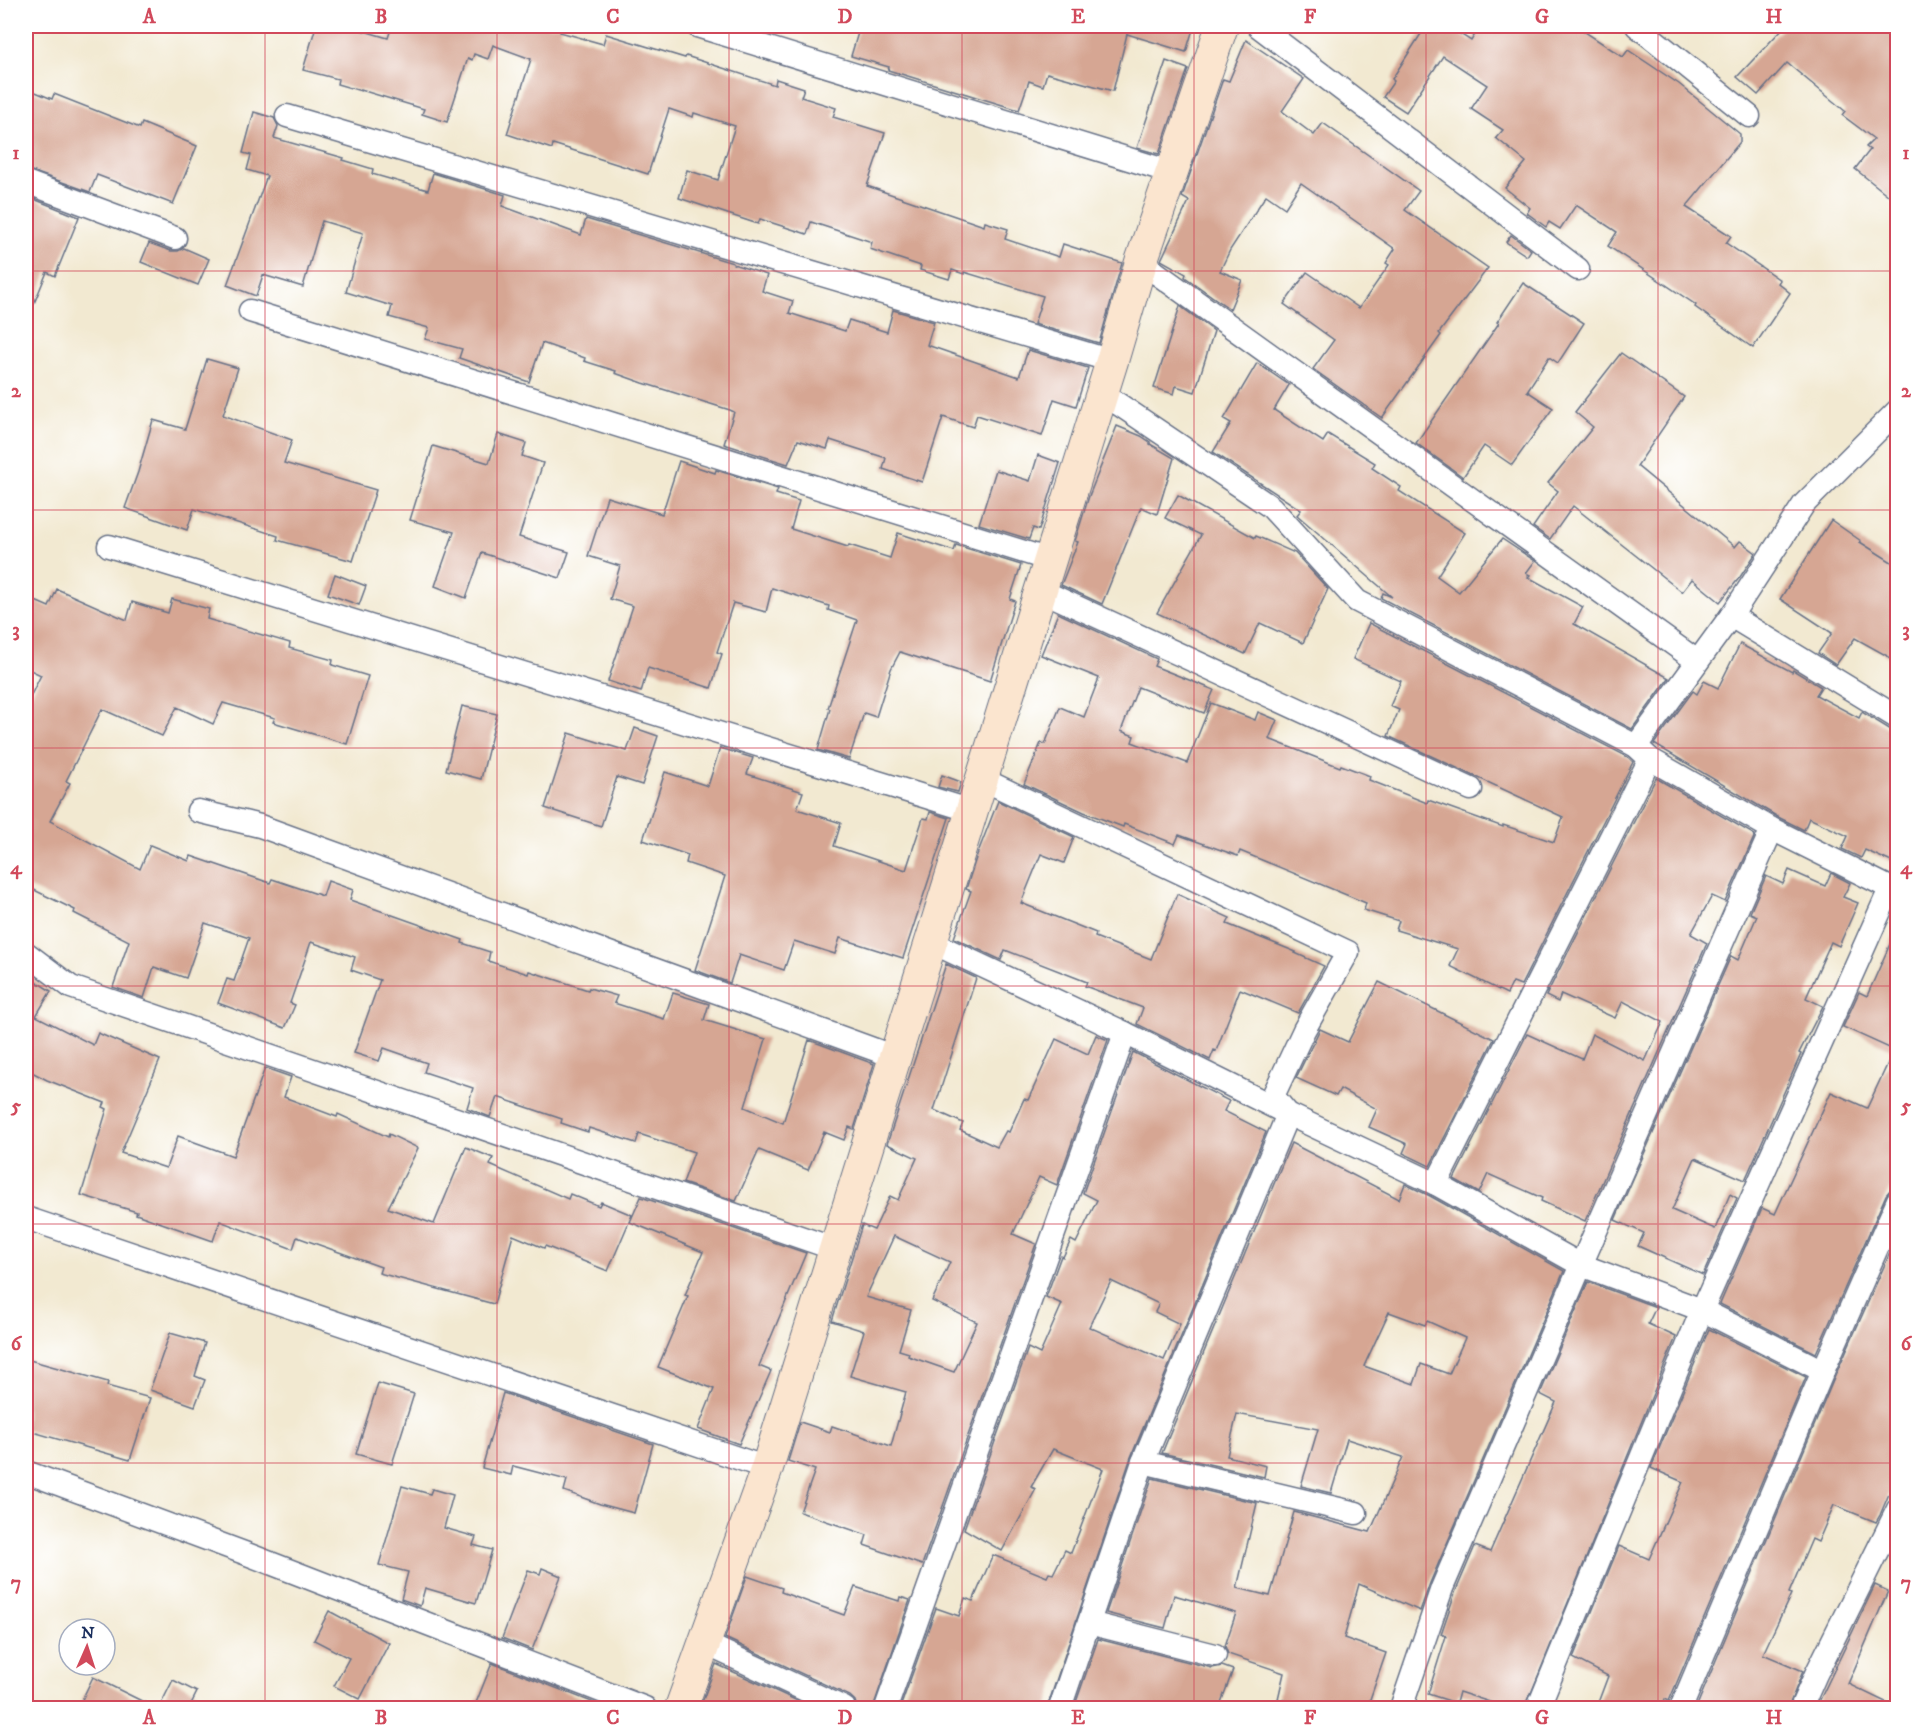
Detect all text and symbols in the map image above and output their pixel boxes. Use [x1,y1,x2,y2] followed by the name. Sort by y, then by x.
[142,5,157,30] text: A
[375,5,387,30] text: B
[606,5,620,30] text: C
[838,5,853,30] text: D
[1071,5,1085,30] text: E
[1304,5,1317,30] text: F
[1535,5,1549,30] text: G
[1766,5,1783,30] text: H
[12,141,20,166] text: 1
[1902,141,1910,166] text: 1
[11,379,22,404] text: 2
[1901,379,1912,404] text: 2
[12,618,20,643] text: 3
[1902,618,1910,643] text: 3
[10,856,23,881] text: 4
[1900,856,1913,881] text: 4
[10,1094,21,1119] text: 5
[1900,1094,1911,1119] text: 5
[11,1332,23,1357] text: 6
[1901,1332,1913,1357] text: 6
[11,1571,21,1596] text: 7
[1901,1571,1911,1596] text: 7
[57,1617,117,1677] north arrow
[81,1623,95,1643] text: N
[142,1706,157,1731] text: A
[375,1706,387,1731] text: B
[606,1706,620,1731] text: C
[838,1706,853,1731] text: D
[1071,1706,1085,1731] text: E
[1304,1706,1317,1731] text: F
[1535,1706,1549,1731] text: G
[1766,1706,1783,1731] text: H

